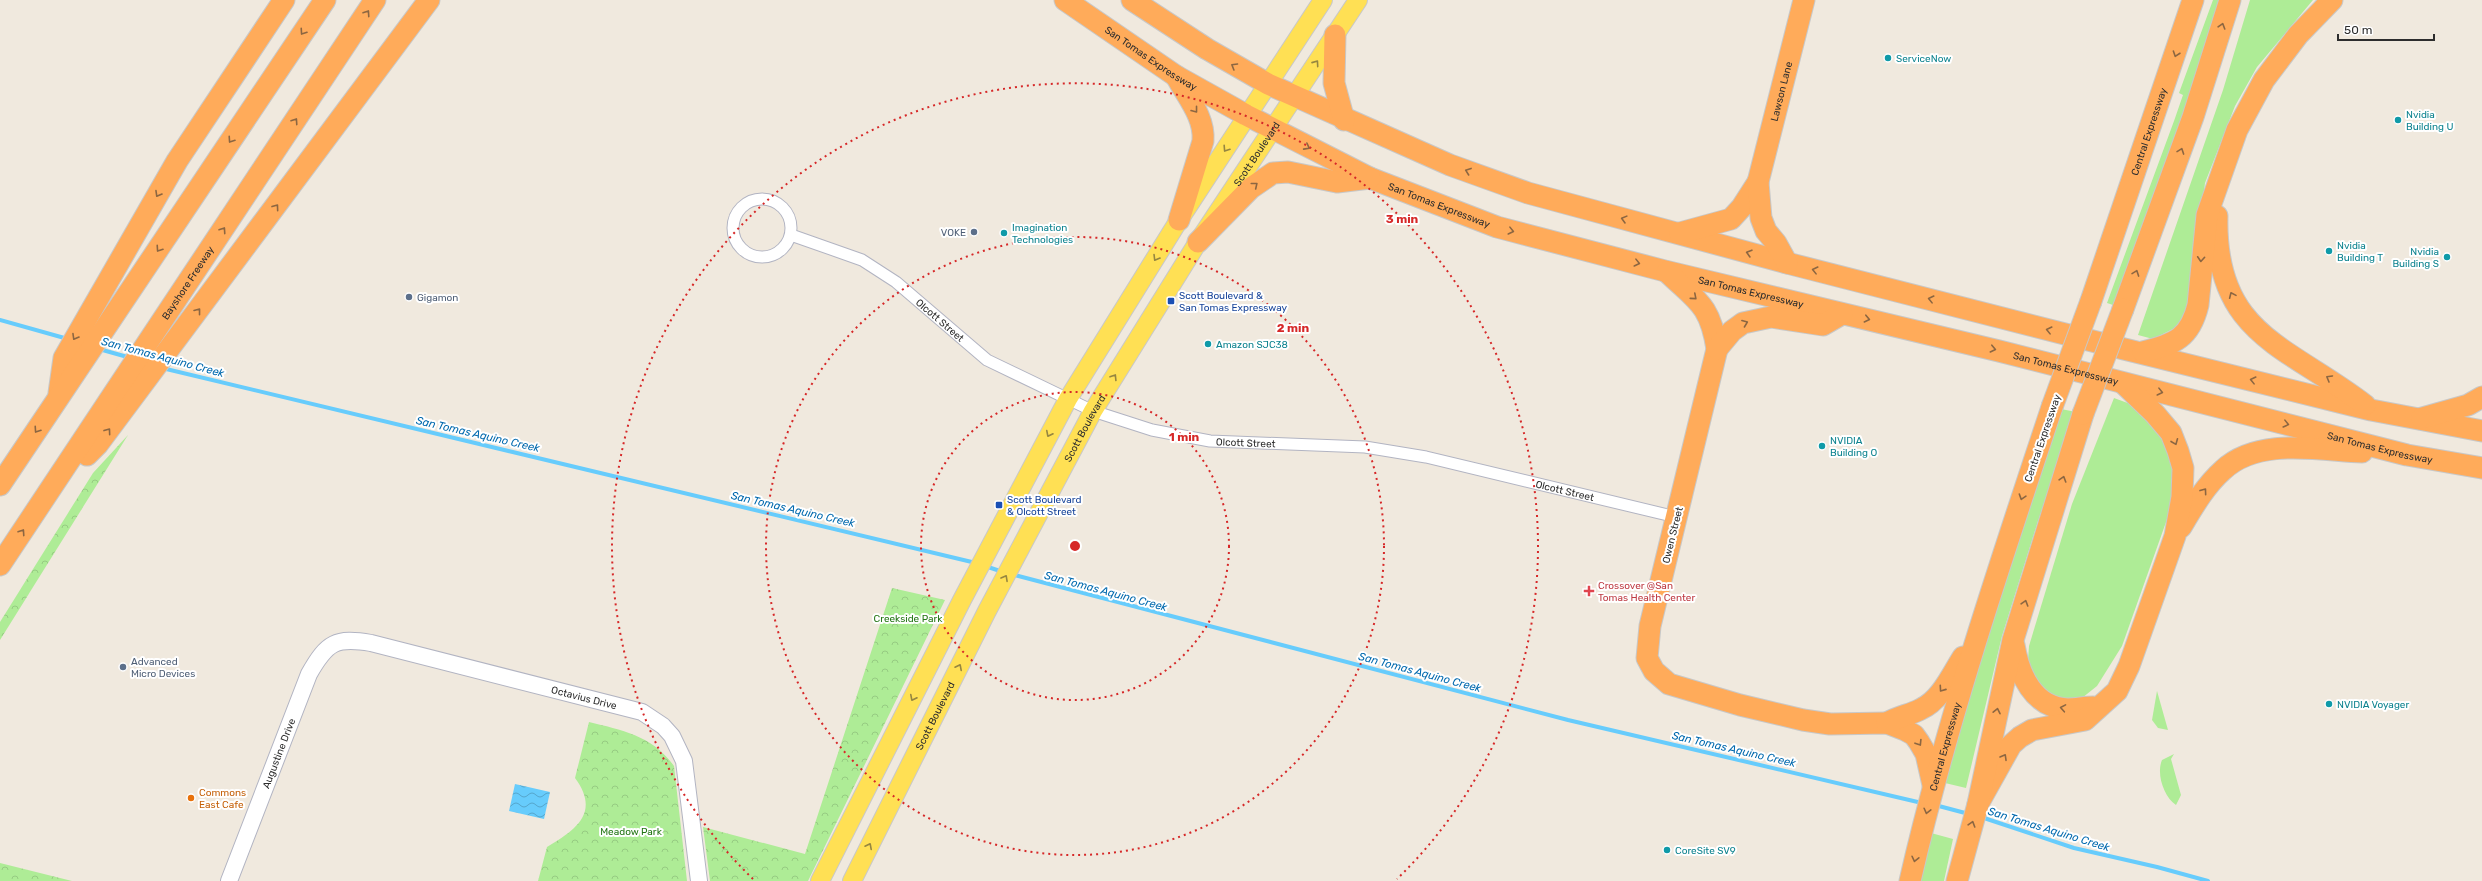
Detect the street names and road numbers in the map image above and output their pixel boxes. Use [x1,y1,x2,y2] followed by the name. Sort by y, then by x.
[1102,24,1199,94] street label: San Tomas Expressway
[1769,60,1795,123] street label: Lawson Lane
[2129,86,2170,177] street label: Central Expressway
[1232,120,1283,189] street label: Scott Boulevard
[1386,181,1492,231] street label: San Tomas Expressway
[160,244,217,322] street label: Bayshore Freeway
[1697,274,1805,311] street label: San Tomas Expressway
[913,297,966,345] street label: Olcott Street
[2012,350,2120,388] street label: San Tomas Expressway
[1062,393,1109,464] street label: Scott Boulevard
[2022,393,2064,484] street label: Central Expressway
[2326,430,2434,466] street label: San Tomas Expressway
[1216,436,1276,451] street label: Olcott Street
[1534,478,1595,504] street label: Olcott Street
[1660,506,1686,565] street label: Owen Street
[914,680,958,752] street label: Scott Boulevard
[550,684,618,712] street label: Octavius Drive
[1928,700,1964,793] street label: Central Expressway
[260,716,298,790] street label: Augustine Drive

